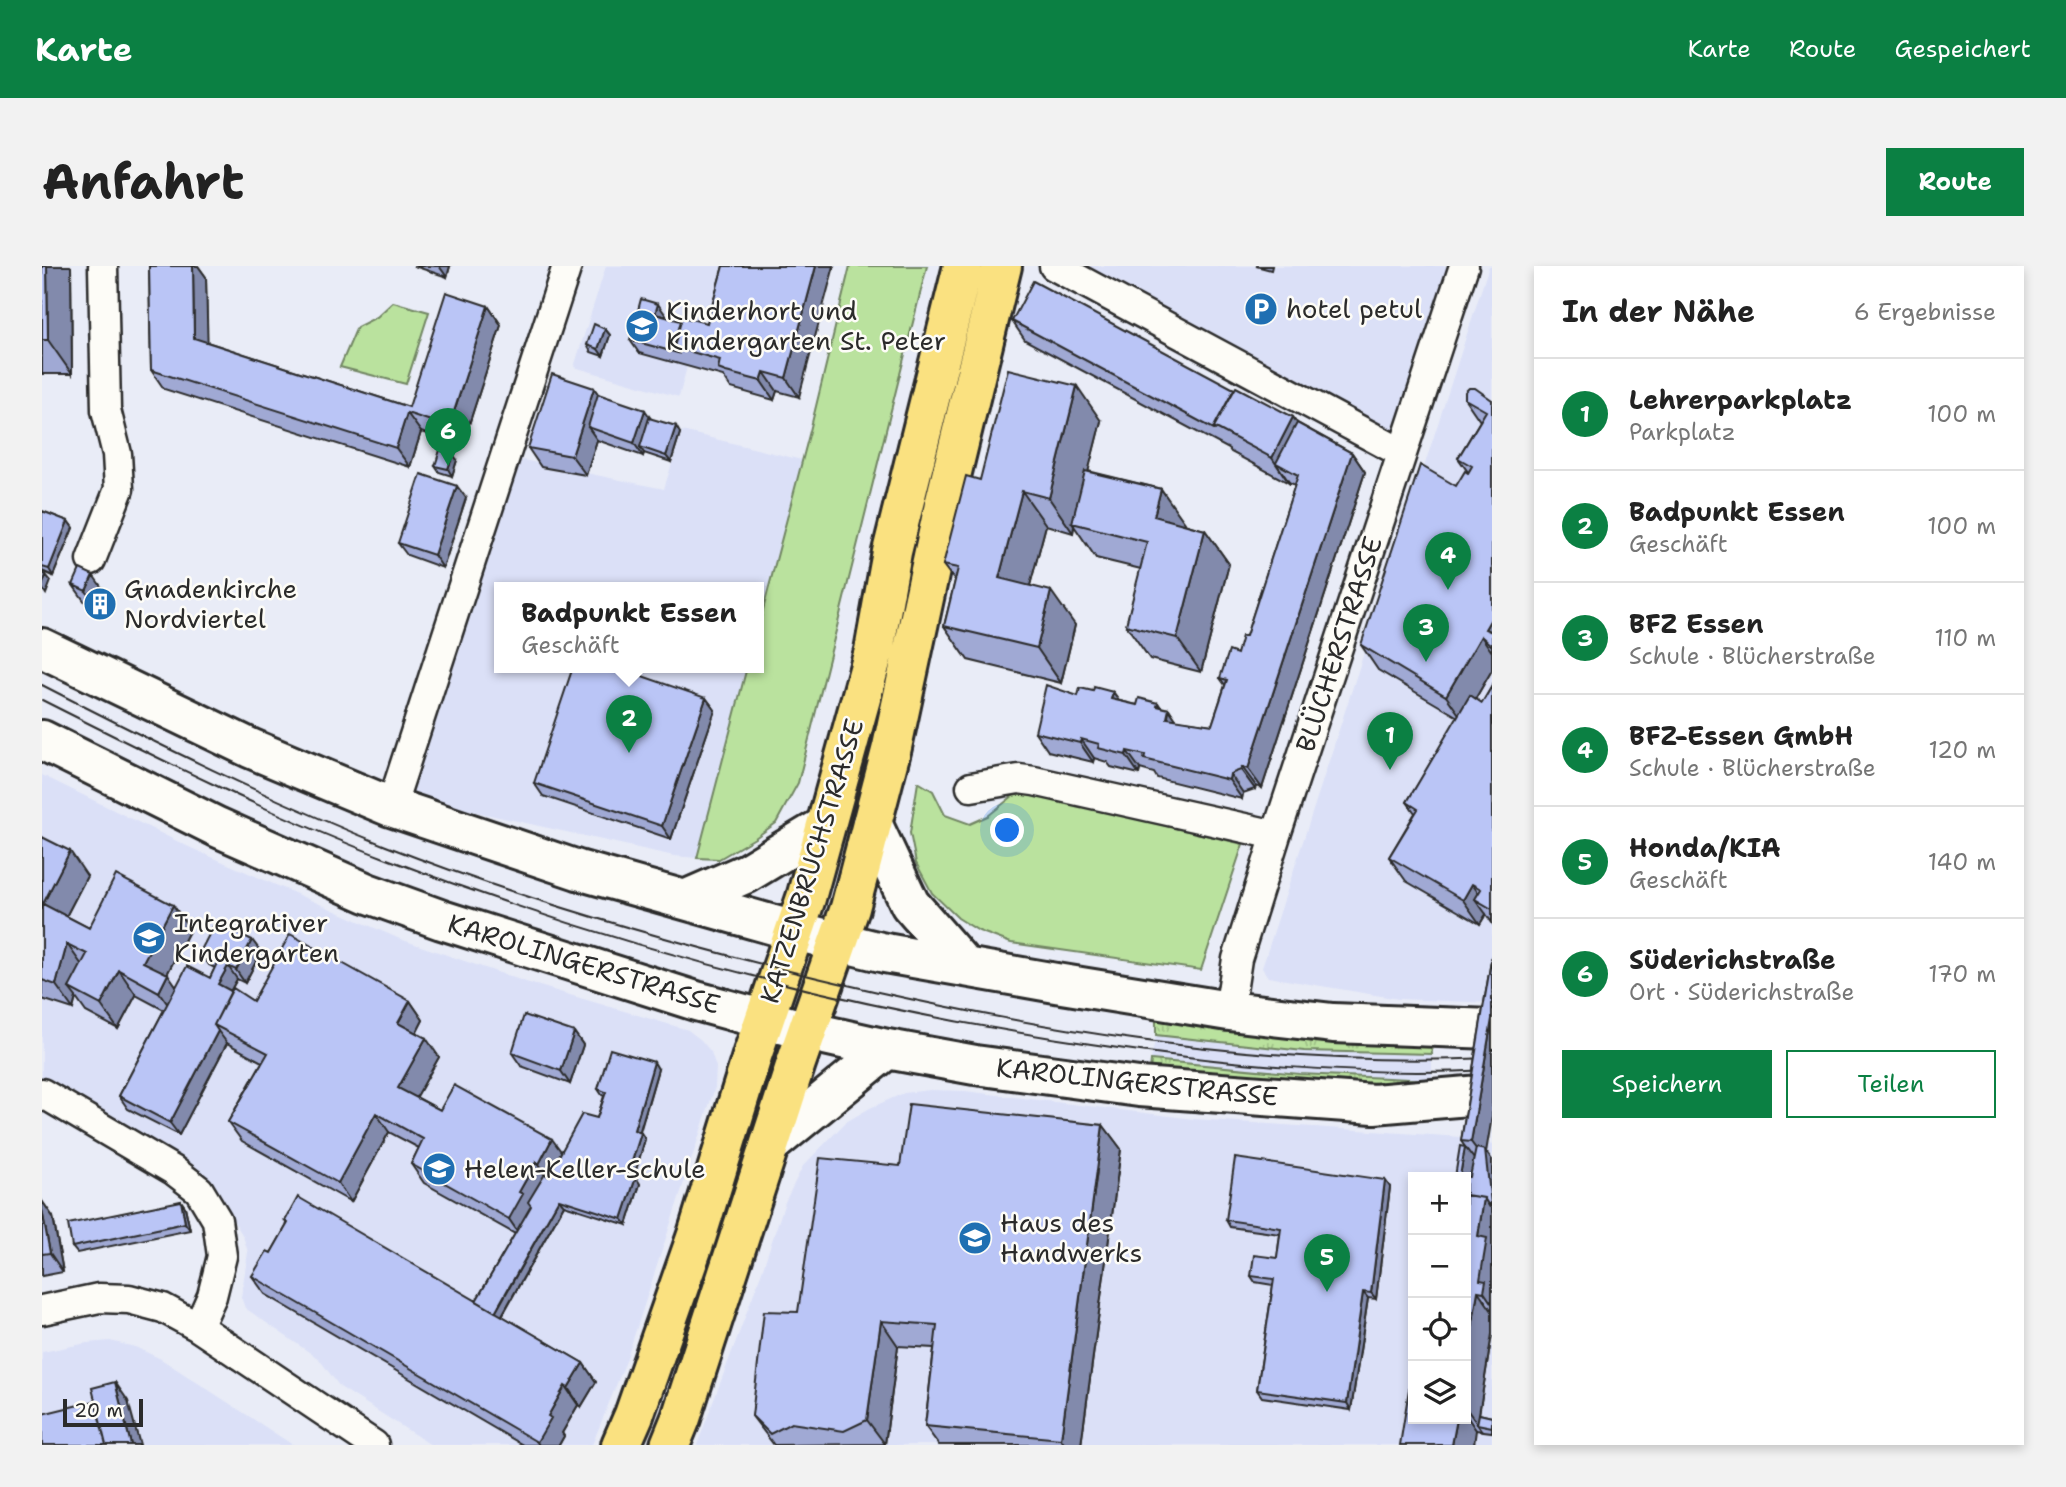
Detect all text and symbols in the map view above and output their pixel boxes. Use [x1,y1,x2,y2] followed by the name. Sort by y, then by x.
[35,27,132,72] text: Karte
[1687,33,1751,65] text: Karte
[1789,33,1856,65] text: Route
[1894,33,2031,65] text: Gespeichert
[1886,148,2024,216] button: Route
[42,149,244,215] text: Anfahrt
[1242,290,1280,328] parking icon: hotel petul
[1286,291,1422,326] place label: hotel petul
[1562,291,1755,332] text: In der Nähe
[666,293,946,358] place label: Kinderhort und Kindergarten St. Peter
[1854,297,1996,327] text: 6 Ergebnisse
[623,307,661,345] school or university icon: Kinderhort und Kindergarten St. Peter
[1629,382,1852,417] text: Lehrerparkplatz
[1580,399,1590,429] text: 1
[1927,399,1996,429] text: 100 m
[425,408,471,466] pin: 6
[1629,417,1736,447] text: Parkplatz
[1629,494,1845,529] text: Badpunkt Essen
[1577,511,1593,541] text: 2
[1927,511,1996,541] text: 100 m
[1629,529,1728,559] text: Geschäft
[1287,532,1390,756] street label: BLÜCHERSTRASSE
[1425,532,1471,590] pin: 4
[124,571,297,636] place label: Gnadenkirche Nordviertel
[494,582,764,673] popup
[81,585,119,623] building icon: Gnadenkirche Nordviertel
[521,595,737,630] text: Badpunkt Essen
[1403,604,1449,662] pin: 3
[1629,606,1763,641] text: BFZ Essen
[1577,623,1593,653] text: 3
[1934,623,1996,653] text: 110 m
[521,630,620,660] text: Geschäft
[1629,641,1876,671] text: Schule · Blücherstraße
[606,695,652,753] pin: 2
[1367,712,1413,770] pin: 1
[752,714,871,1007] street label: KATZENBRUCHSTRASSE
[1629,718,1853,753] text: BFZ-Essen GmbH
[1577,735,1593,765] text: 4
[1928,735,1996,765] text: 120 m
[1629,753,1876,783] text: Schule · Blücherstraße
[990,813,1024,847] your location
[1629,830,1781,865] text: Honda/KIA
[1578,847,1592,877] text: 5
[1928,847,1996,877] text: 140 m
[1629,865,1728,895] text: Geschäft
[174,905,339,970] place label: Integrativer Kindergarten
[444,905,725,1022] street label: KAROLINGERSTRASSE
[130,919,168,957] school or university icon: Integrativer Kindergarten
[1629,942,1836,977] text: Süderichstraße
[1577,959,1593,989] text: 6
[1928,959,1996,989] text: 170 m
[1629,977,1855,1007] text: Ort · Süderichstraße
[994,1049,1280,1114] street label: KAROLINGERSTRASSE
[1562,1050,1772,1118] button: Speichern
[1786,1050,1996,1118] button: Teilen
[420,1150,458,1188] school or university icon: Helen-Keller-Schule
[464,1151,706,1186] place label: Helen-Keller-Schule
[1408,1172,1471,1424] map controls
[1408,1172,1471,1235] button: +
[1000,1205,1142,1270] place label: Haus des Handwerks
[956,1219,994,1257] school or university icon: Haus des Handwerks
[1304,1234,1350,1292] pin: 5
[1408,1235,1471,1298] button: −
[1408,1298,1471,1361] button: locate
[1408,1361,1471,1424] button: layers
[63,1396,144,1428] scale bar
[74,1398,123,1423] text: 20 m

